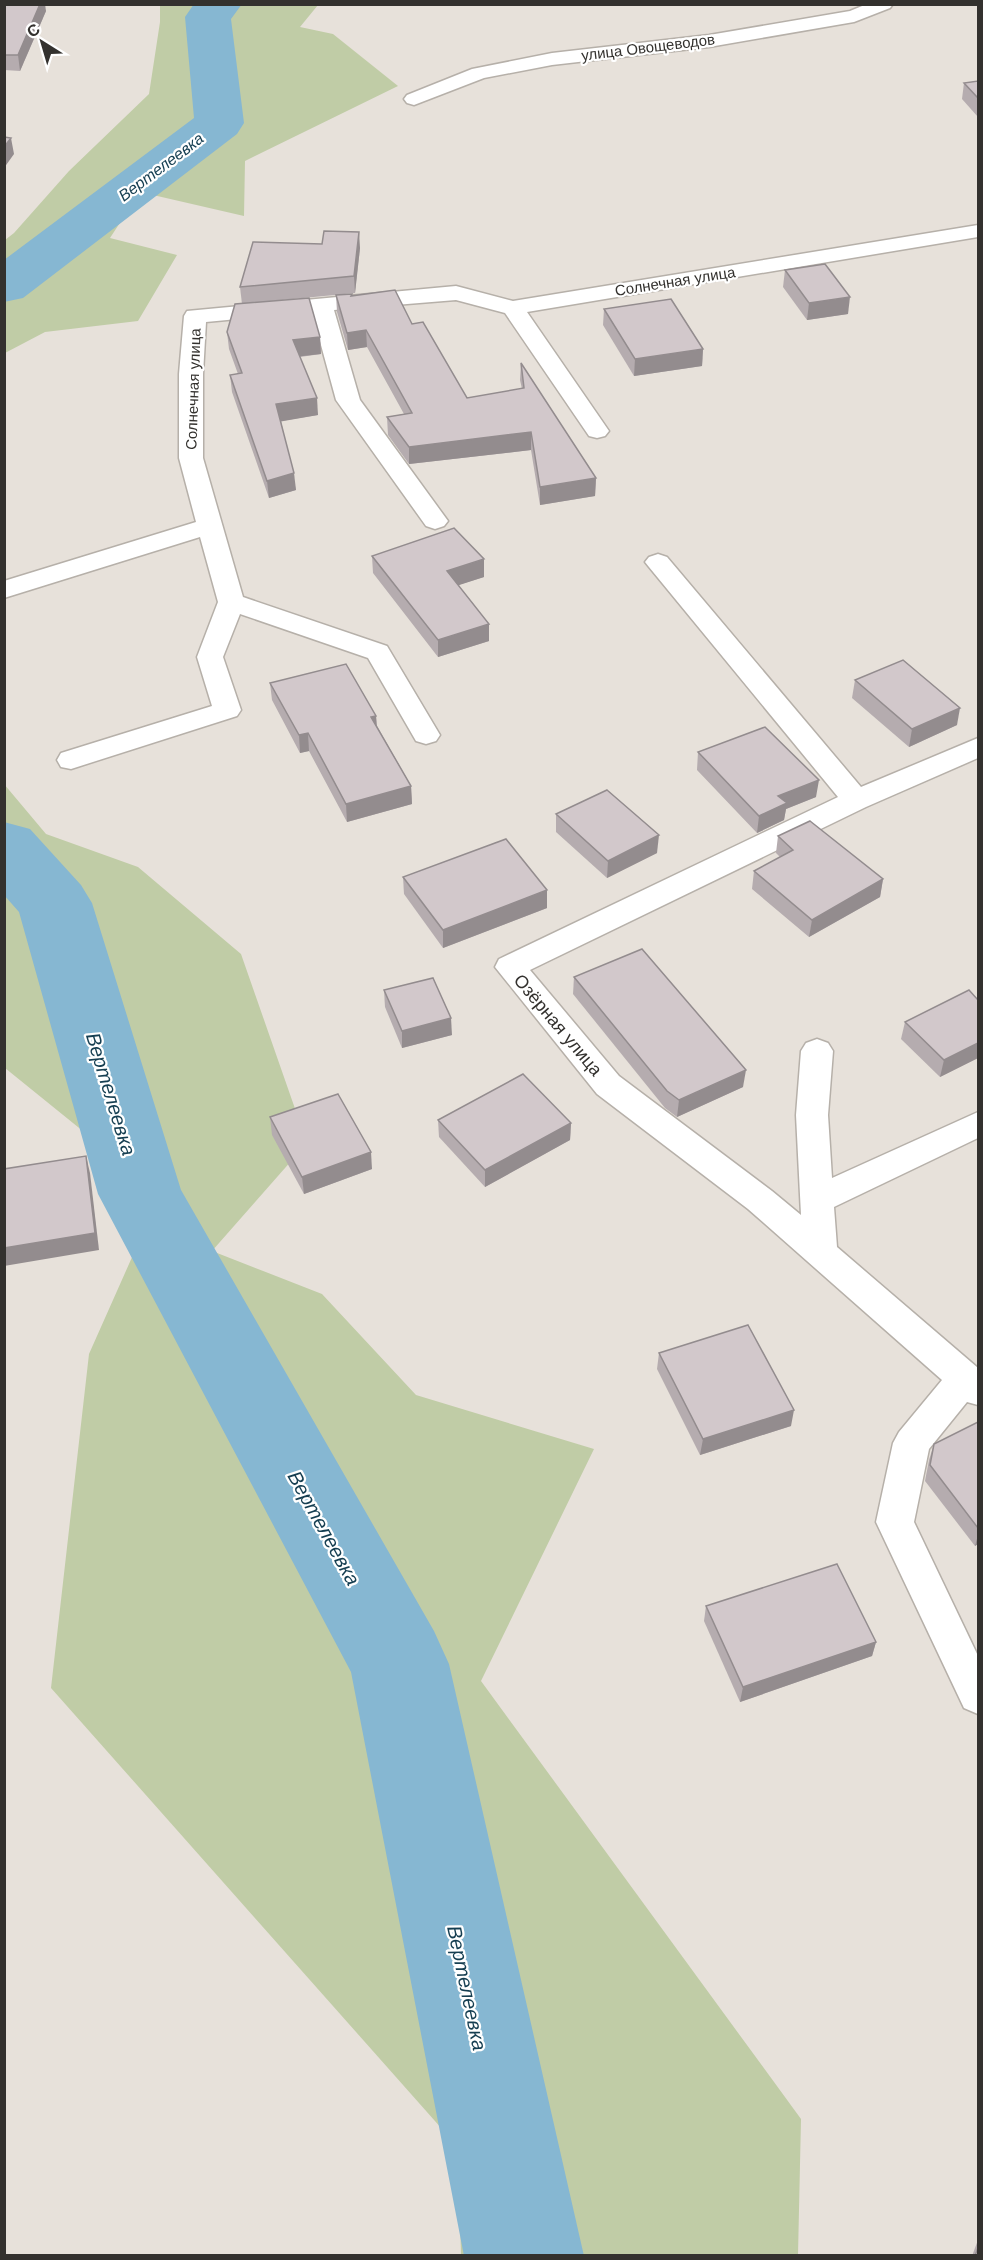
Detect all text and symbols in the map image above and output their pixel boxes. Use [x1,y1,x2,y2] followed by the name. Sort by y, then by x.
[12,12,72,72] north arrow
[24,20,43,41] text: С
[580,30,716,64] street label: улица Овощеводов
[115,130,207,204] water label: Вертелеевка
[614,263,737,299] street label: Солнечная улица
[182,327,204,450] street label: Солнечная улица
[510,970,607,1081] street label: Озёрная улица
[82,1030,140,1158] water label: Вертелеевка
[284,1467,364,1589] water label: Вертелеевка
[443,1923,491,2053] water label: Вертелеевка

